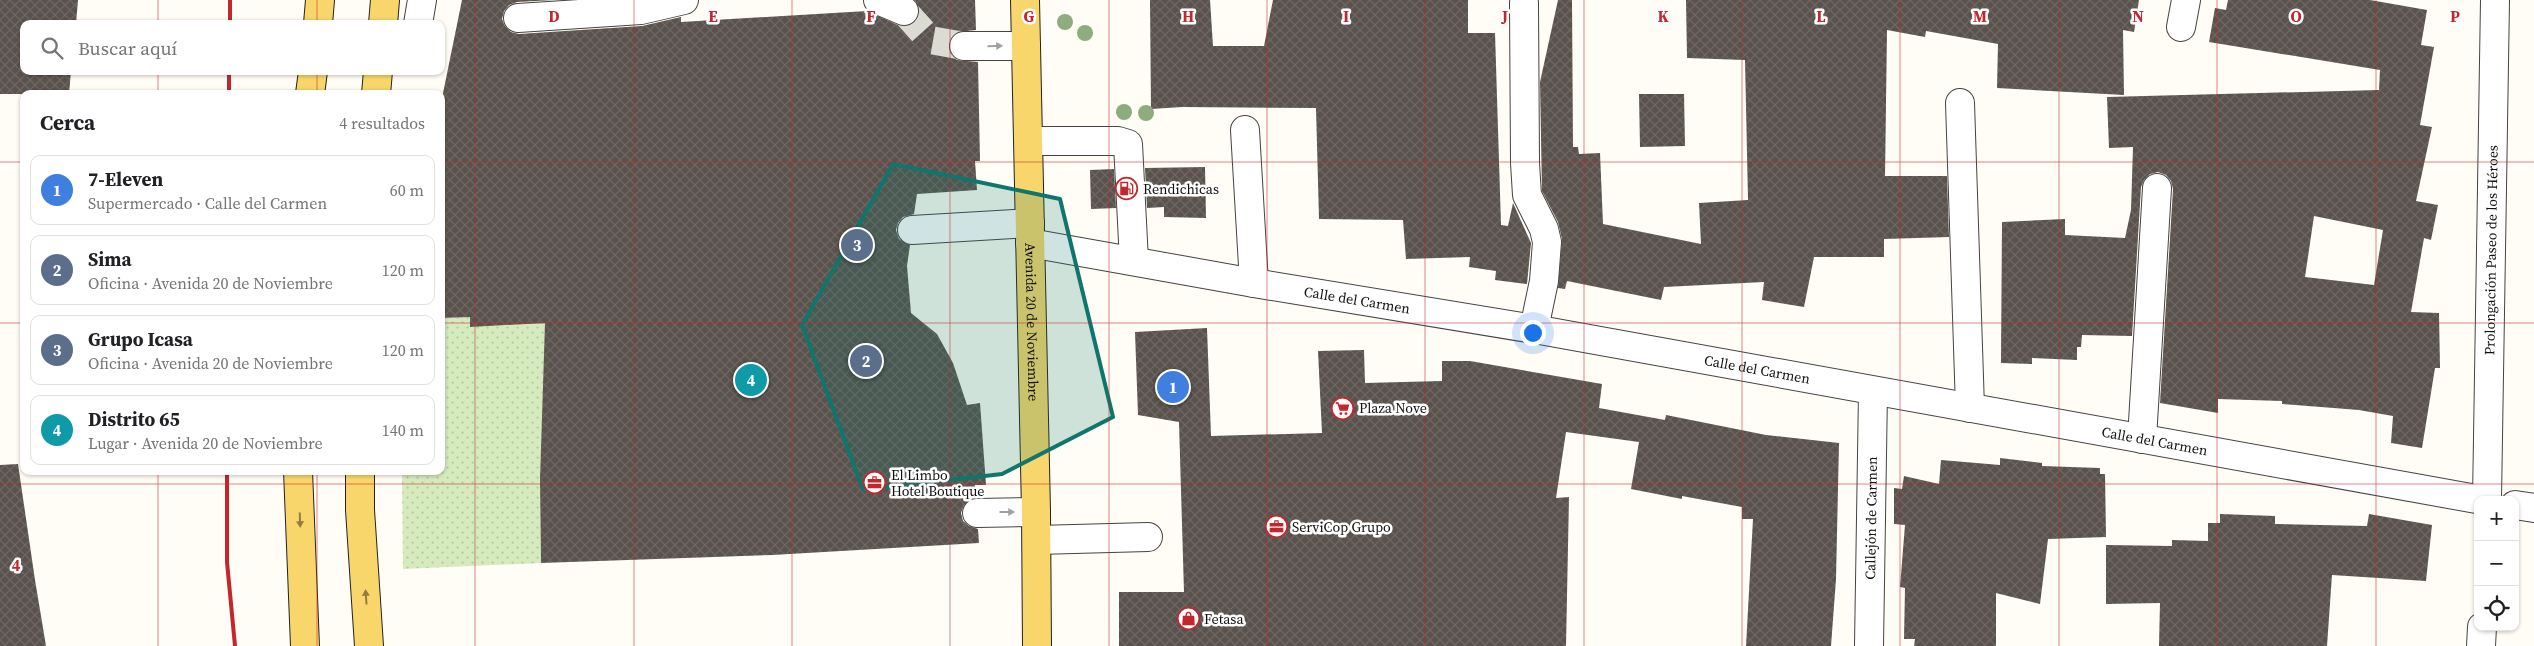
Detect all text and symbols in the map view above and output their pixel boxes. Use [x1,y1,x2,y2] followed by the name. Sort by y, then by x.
[548,5,560,27] text: D
[708,5,718,27] text: E
[866,5,876,27] text: F
[1024,5,1035,27] text: G
[1182,5,1194,27] text: H
[1343,5,1349,27] text: I
[1501,5,1508,27] text: J
[1657,5,1669,27] text: K
[1816,5,1826,27] text: L
[1973,5,1987,27] text: M
[2132,5,2144,27] text: N
[2290,5,2302,27] text: O
[2450,5,2460,27] text: P
[20,20,445,75] search box
[38,34,66,62] icon: search
[78,35,177,61] text: Buscar aquí
[987,42,1003,50] one-way arrow
[40,108,95,137] text: Cerca
[339,112,425,134] text: 4 resultados
[2479,145,2503,355] street label: Prolongación Paseo de los Héroes
[88,166,163,192] text: 7-Eleven
[1115,177,1139,201] fuel station icon: Rendichicas
[53,179,61,201] text: 1
[390,179,424,201] text: 60 m
[1143,179,1219,199] place label: Rendichicas
[88,192,327,214] text: Supermercado · Calle del Carmen
[841,226,873,264] pin: 3
[1020,242,1044,402] street label: Avenida 20 de Noviembre
[88,246,131,272] text: Sima
[53,259,61,281] text: 2
[382,259,424,281] text: 120 m
[88,272,333,294] text: Oficina · Avenida 20 de Noviembre
[1303,281,1412,319] street label: Calle del Carmen
[1520,320,1546,346] your location
[88,326,193,352] text: Grupo Icasa
[53,339,61,361] text: 3
[382,339,424,361] text: 120 m
[850,342,882,380] pin: 2
[1703,350,1812,389] street label: Calle del Carmen
[88,352,333,374] text: Oficina · Avenida 20 de Noviembre
[735,361,767,399] pin: 4
[1157,368,1189,406] pin: 1
[1331,396,1355,420] supermarket icon: Plaza Nove
[1359,398,1427,418] place label: Plaza Nove
[88,406,180,432] text: Distrito 65
[53,419,61,441] text: 4
[382,419,424,441] text: 140 m
[2100,422,2210,460] street label: Calle del Carmen
[88,432,323,454] text: Lugar · Avenida 20 de Noviembre
[1860,456,1882,580] street label: Callejón de Carmen
[891,465,984,501] place label: El Limbo Hotel Boutique
[863,471,887,495] office icon: El Limbo Hotel Boutique
[2474,496,2519,631] map controls
[2474,496,2519,541] button: +
[999,508,1015,516] one-way arrow
[296,512,304,528] one-way arrow
[1264,515,1288,539] office icon: ServiCop Grupo
[1292,517,1391,537] place label: ServiCop Grupo
[2474,541,2519,586] button: −
[12,554,21,576] text: 4
[2474,586,2519,631] button: locate
[361,589,369,605] one-way arrow
[1176,607,1200,631] shop icon: Fetasa
[1204,609,1244,629] place label: Fetasa

